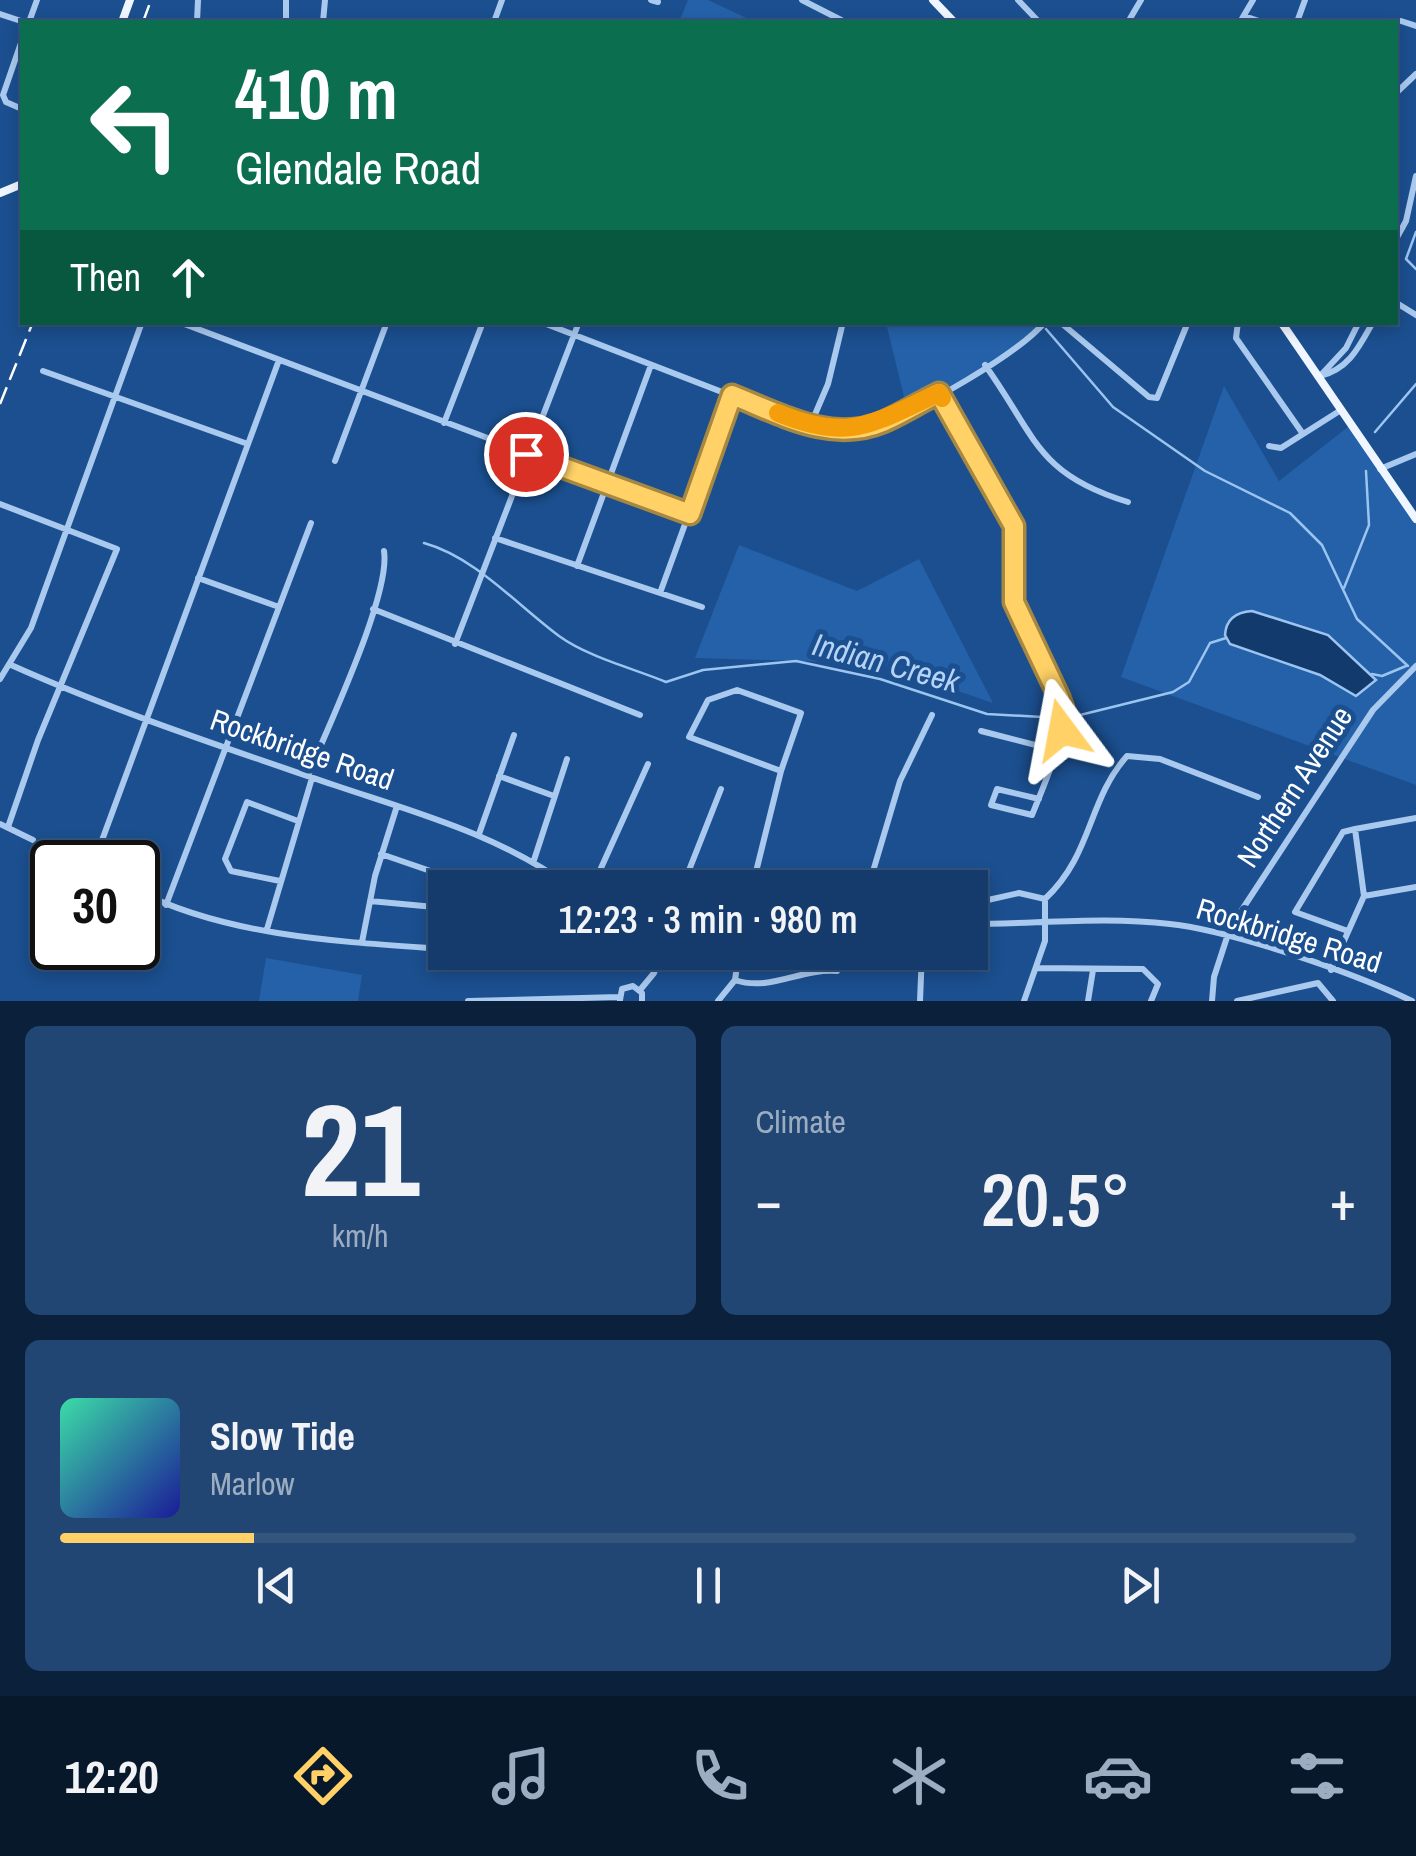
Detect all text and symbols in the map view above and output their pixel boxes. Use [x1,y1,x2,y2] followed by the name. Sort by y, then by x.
[235,47,398,141] text: 410 m
[70,60,200,190] icon: left
[235,137,481,198] text: Glendale Road
[161,250,216,305] icon: ahead
[70,252,141,303] text: Then
[484,412,569,497] pin
[499,427,554,482] icon: arrive
[808,622,965,703] water label: Indian Creek
[1010,678,1114,782] position arrow
[1227,698,1361,875] street label: Northern Avenue
[205,699,399,799] street label: Rockbridge Road
[30,840,160,970] speed limit sign: 30
[1192,888,1387,982] street label: Rockbridge Road
[558,894,858,945] text: 12:23 · 3 min · 980 m
[301,1061,420,1237] text: 21
[756,1100,846,1143] text: Climate
[981,1148,1131,1249] text: 20.5°
[756,1163,782,1237] text: −
[1330,1163,1356,1237] text: +
[332,1214,389,1257] text: km/h
[210,1411,355,1462] text: Slow Tide
[210,1462,295,1505] text: Marlow
[249,1558,304,1613] icon: previous
[681,1558,736,1613] icon: pause
[1113,1558,1168,1613] icon: next
[288,1741,358,1811] icon: directions
[486,1741,556,1811] icon: music
[685,1741,755,1811] icon: phone
[884,1741,954,1811] icon: climate
[1083,1741,1153,1811] icon: car
[1282,1741,1352,1811] icon: filters
[64,1746,159,1807] text: 12:20

